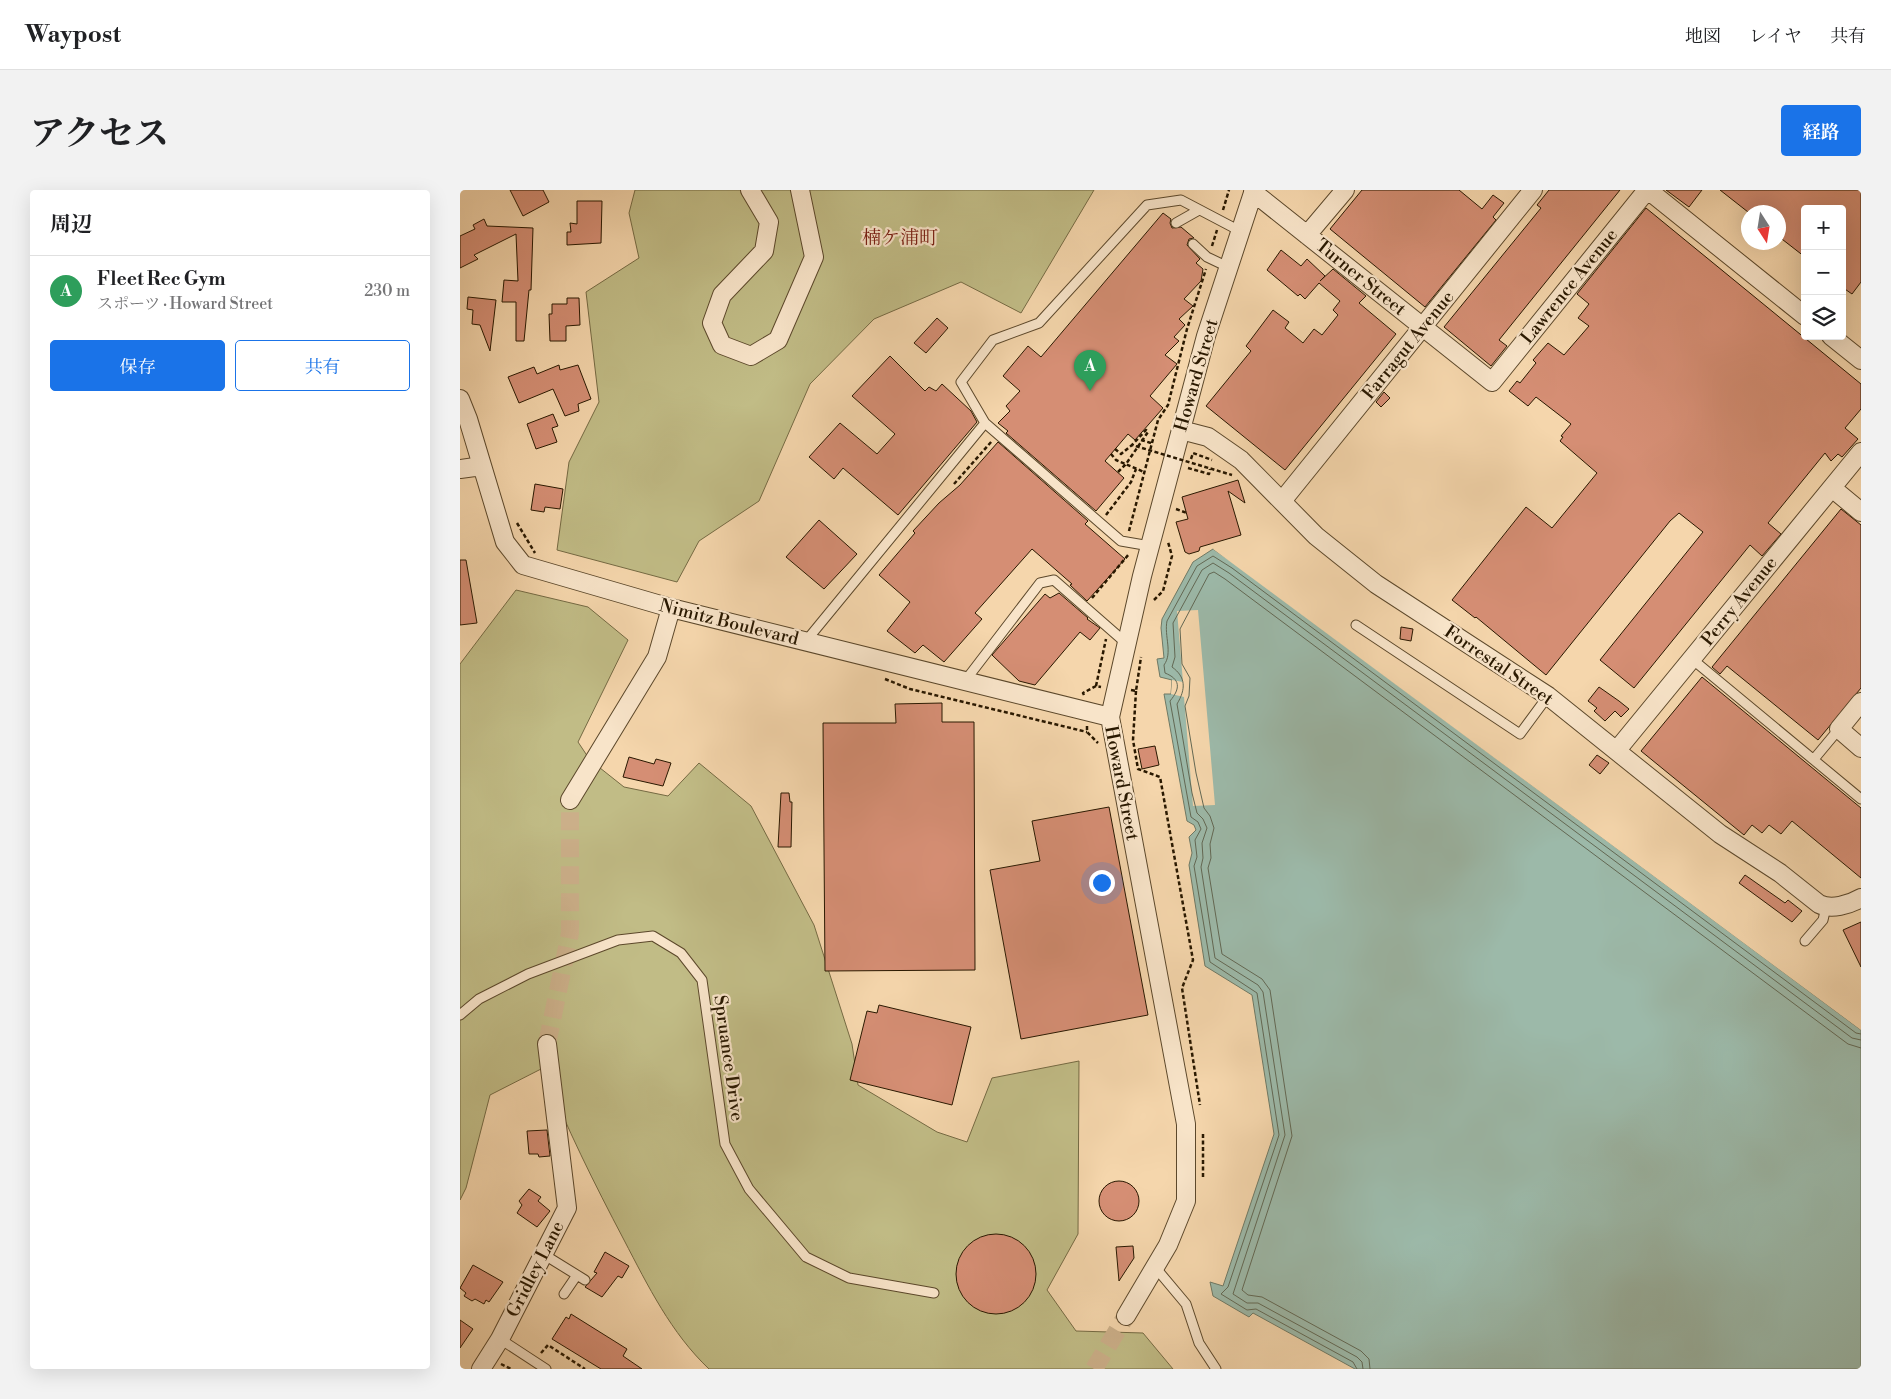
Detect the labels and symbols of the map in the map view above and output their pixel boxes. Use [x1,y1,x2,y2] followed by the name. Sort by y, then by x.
[1741,205,1786,250] north arrow
[1516,224,1623,349] street label: Lawrence Avenue
[862,226,938,250] district label: 楠ケ浦町
[1311,234,1411,321] street label: Turner Street
[1357,286,1459,405] street label: Farragut Avenue
[1169,315,1224,434] street label: Howard Street
[1074,350,1106,391] pin: A
[1696,552,1782,651] street label: Perry Avenue
[657,594,802,651] street label: Nimitz Boulevard
[1440,620,1558,711] street label: Forrestal Street
[1099,724,1144,843] street label: Howard Street
[1089,870,1115,896] your location
[708,994,749,1122] street label: Spruance Drive
[501,1217,570,1321] street label: Gridley Lane

